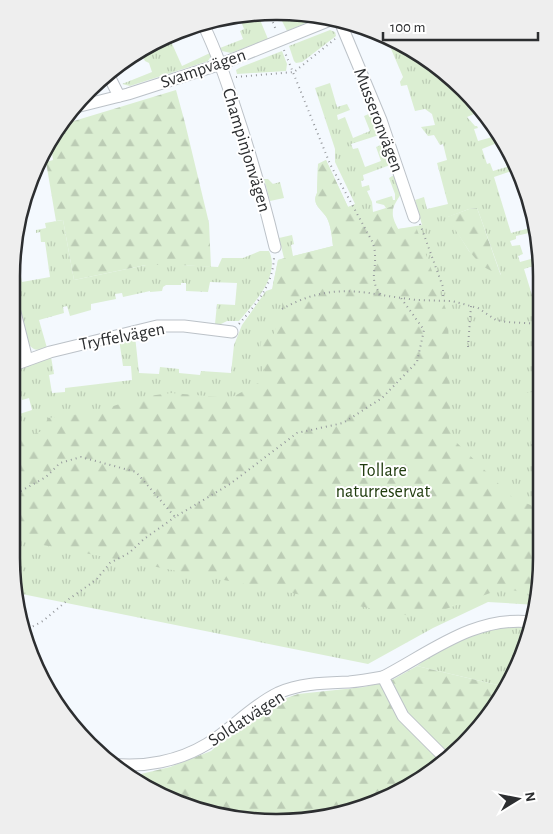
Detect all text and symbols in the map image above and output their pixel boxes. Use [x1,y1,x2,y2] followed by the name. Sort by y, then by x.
[383,10,538,42] scale bar
[390,20,425,35] text: 100 m
[158,46,248,92] street label: Svampvägen
[350,66,406,175] street label: Musseronvägen
[219,86,273,214] street label: Champinjonvägen
[78,320,166,354] street label: Tryffelvägen
[336,462,431,501] park label: Tollare naturreservat
[205,688,288,750] street label: Soldatvägen
[493,774,543,824] north arrow
[522,791,538,803] text: N

